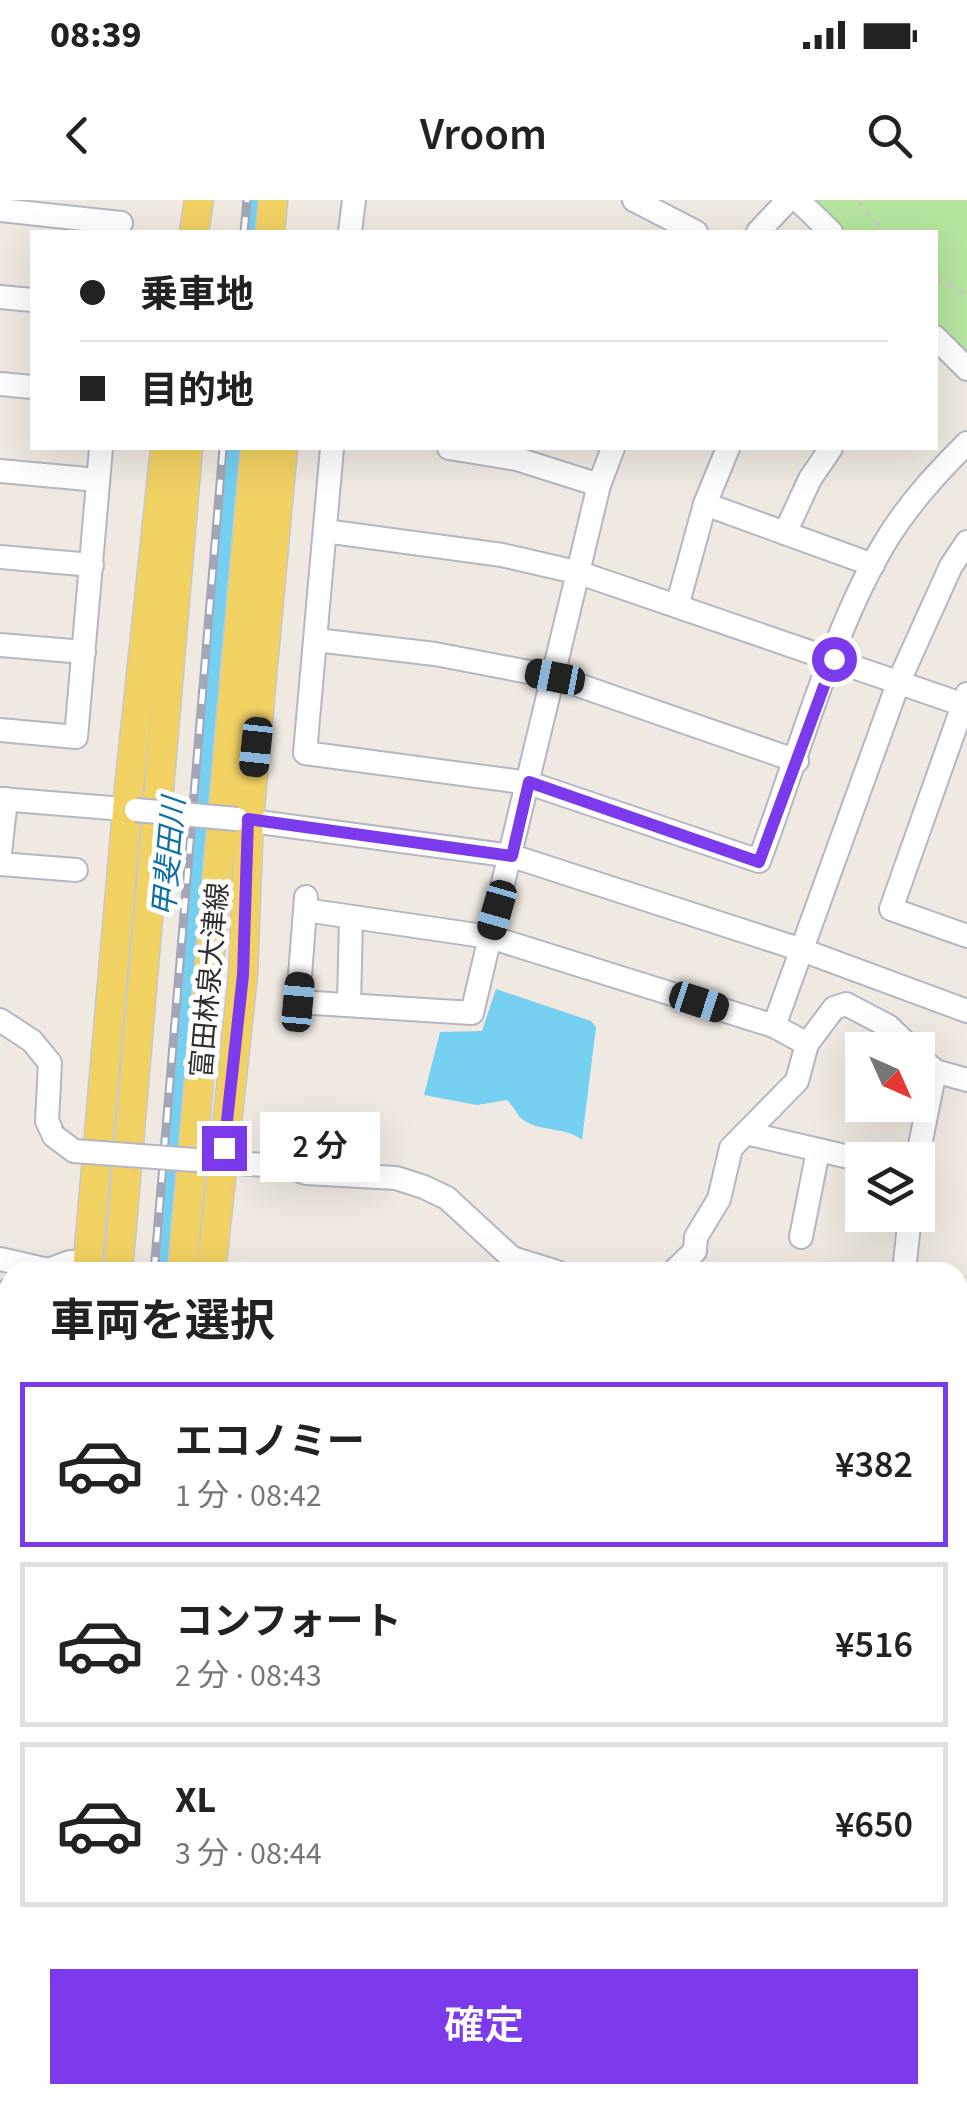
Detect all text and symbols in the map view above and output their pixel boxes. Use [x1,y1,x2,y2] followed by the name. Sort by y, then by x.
[50,8,142,62] text: 08:39
[420,103,547,167] text: Vroom
[50,108,105,163] icon: back
[862,108,917,163] icon: search
[140,268,254,322] text: 乗車地
[140,364,254,418] text: 目的地
[812,637,857,682] route start
[523,657,587,697] car
[238,716,274,778] car
[143,792,196,919] water label: 甲斐田川
[474,877,520,943] car
[182,881,238,1079] street label: 富田林泉大津線
[280,971,316,1033] car
[666,978,732,1026] car
[845,1032,935,1122] north arrow
[845,1032,935,1232] map controls
[259,1113,379,1183] callout: 2 分
[293,1124,347,1170] text: 2 分
[202,1126,247,1171] route end
[845,1142,935,1232] button: layers
[50,1290,275,1354] text: 車両を選択
[175,1415,365,1469] text: エコノミー
[55,1420,145,1510] icon: car
[835,1438,913,1492] text: ¥382
[175,1473,322,1519] text: 1 分 · 08:42
[175,1595,402,1649] text: コンフォート
[55,1600,145,1690] icon: car
[835,1618,913,1672] text: ¥516
[175,1653,322,1699] text: 2 分 · 08:43
[175,1773,216,1827] text: XL
[55,1780,145,1870] icon: car
[835,1798,913,1852] text: ¥650
[175,1831,322,1877] text: 3 分 · 08:44
[50,1969,918,2084] button: 確定

